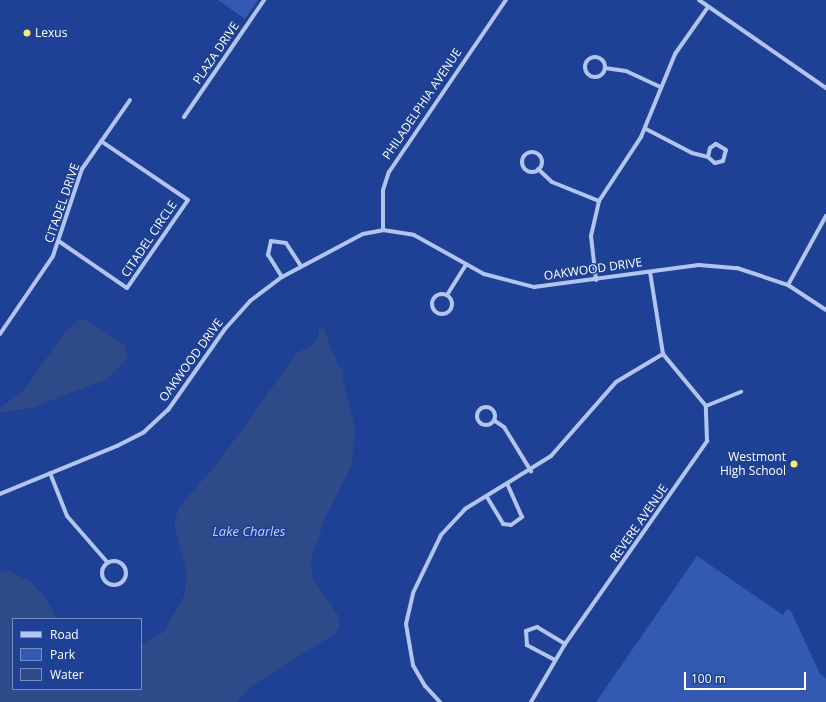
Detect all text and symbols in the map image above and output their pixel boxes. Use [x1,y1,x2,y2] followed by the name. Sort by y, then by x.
[190,19,242,87] street label: PLAZA DRIVE
[35,26,67,40] place label: Lexus
[22,28,32,38] marker: Lexus
[379,46,465,162] street label: PHILADELPHIA AVENUE
[42,161,82,245] street label: CITADEL DRIVE
[118,198,180,280] street label: CITADEL CIRCLE
[543,255,643,283] street label: OAKWOOD DRIVE
[156,316,226,404] street label: OAKWOOD DRIVE
[720,450,786,478] place label: Westmont High School
[789,459,799,469] marker: Westmont High School
[607,482,671,564] street label: REVERE AVENUE
[213,523,285,539] water label: Lake Charles
[12,618,142,690] legend
[50,626,79,643] text: Road
[50,646,75,663] text: Park
[686,664,808,690] scale bar
[50,666,84,683] text: Water
[691,670,726,687] text: 100 m

